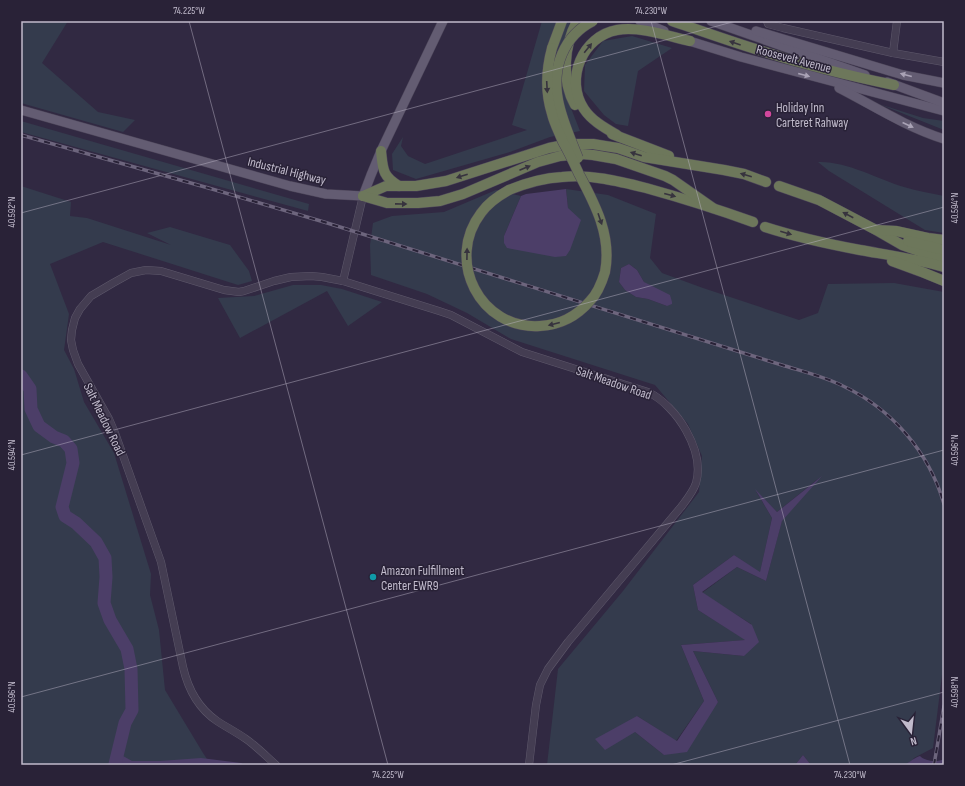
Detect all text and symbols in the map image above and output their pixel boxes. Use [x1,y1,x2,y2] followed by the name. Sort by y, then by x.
[173,5,205,17] text: 74.225°W
[635,5,668,17] text: 74.230°W
[729,40,741,46] one-way arrow
[755,41,833,77] street label: Roosevelt Avenue
[584,42,593,53] one-way arrow
[798,72,810,78] one-way arrow
[900,72,912,78] one-way arrow
[544,80,551,93] one-way arrow
[776,100,848,131] place label: Holiday Inn Carteret Rahway
[763,109,773,119] marker: Holiday Inn Carteret Rahway
[902,122,914,128] one-way arrow
[629,151,641,157] one-way arrow
[246,154,328,188] street label: Industrial Highway
[519,164,531,170] one-way arrow
[739,172,751,178] one-way arrow
[455,173,467,179] one-way arrow
[664,192,676,198] one-way arrow
[949,193,961,223] text: 40.594°N
[6,197,18,227] text: 40.592°N
[395,200,407,207] one-way arrow
[842,212,853,218] one-way arrow
[597,214,603,226] one-way arrow
[780,230,792,236] one-way arrow
[464,247,470,260] one-way arrow
[548,321,560,327] one-way arrow
[574,363,654,403] street label: Salt Meadow Road
[80,381,129,458] street label: Salt Meadow Road
[949,434,961,466] text: 40.596°N
[6,440,18,470] text: 40.594°N
[380,563,464,594] place label: Amazon Fulfillment Center EWR9
[368,572,378,582] marker: Amazon Fulfillment Center EWR9
[949,677,961,707] text: 40.598°N
[6,681,18,713] text: 40.596°N
[891,712,931,752] north arrow
[909,734,918,748] text: N
[372,769,404,781] text: 74.225°W
[834,769,867,781] text: 74.230°W

